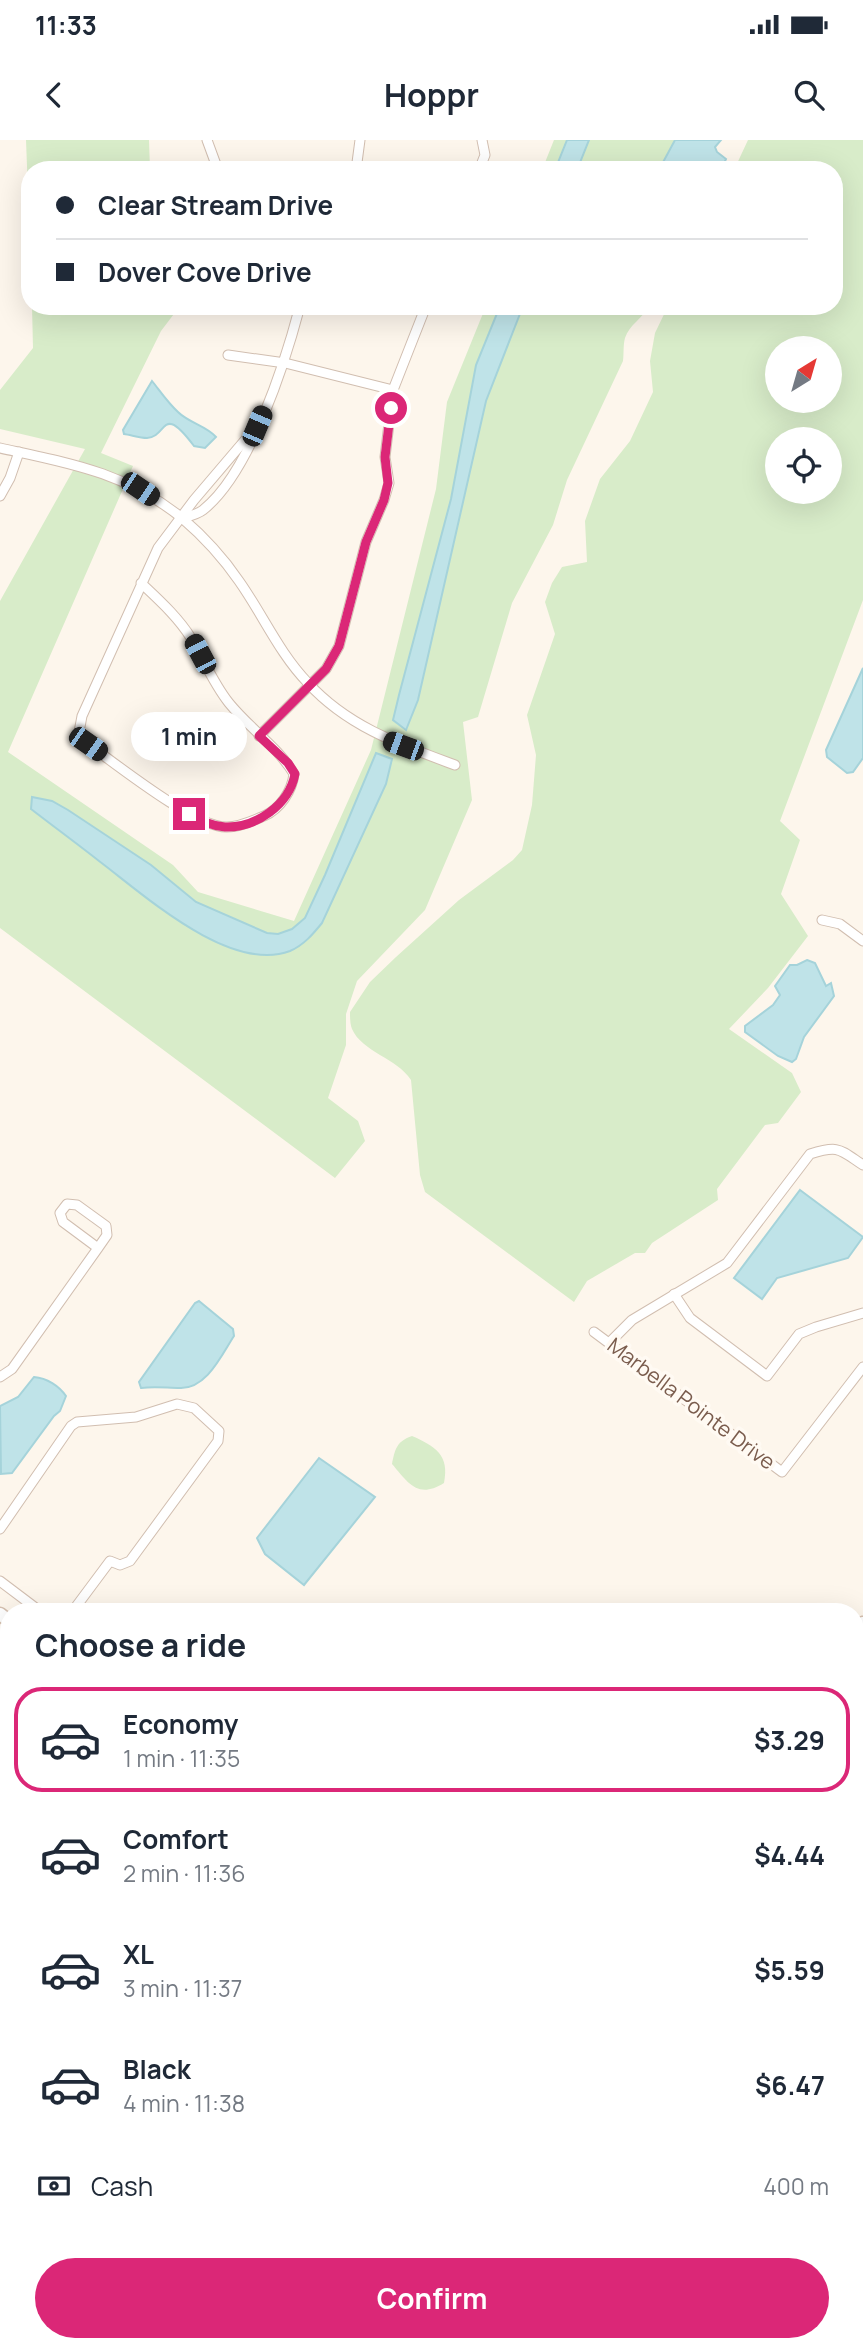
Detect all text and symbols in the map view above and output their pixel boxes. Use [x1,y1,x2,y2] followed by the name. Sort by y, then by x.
[35,7,97,43] text: 11:33
[384,73,479,117] text: Hoppr
[35,76,73,114] icon: back
[790,76,828,114] icon: search
[98,187,333,223] text: Clear Stream Drive
[98,254,312,290] text: Dover Cove Drive
[765,336,842,413] north arrow
[765,336,842,504] map controls
[375,392,407,424] route start
[240,403,275,449] car
[765,427,842,504] button: locate
[117,469,164,509] car
[181,631,220,677] car
[131,712,247,762] callout: 1 min
[161,720,217,752] text: 1 min
[65,723,112,765] car
[380,729,427,763] car
[173,798,205,830] route end
[602,1331,781,1476] street label: Marbella Pointe Drive
[35,1623,246,1667] text: Choose a ride
[123,1706,238,1742] text: Economy
[39,1708,102,1771] icon: car
[754,1722,825,1758] text: $3.29
[123,1742,240,1774] text: 1 min · 11:35
[123,1821,229,1857] text: Comfort
[39,1823,102,1886] icon: car
[754,1837,825,1873] text: $4.44
[123,1857,245,1889] text: 2 min · 11:36
[123,1936,154,1972] text: XL
[39,1938,102,2001] icon: car
[754,1952,825,1988] text: $5.59
[123,1972,242,2004] text: 3 min · 11:37
[123,2051,191,2087] text: Black
[39,2053,102,2116] icon: car
[755,2067,825,2103] text: $6.47
[123,2087,245,2119] text: 4 min · 11:38
[35,2167,73,2205] icon: cash
[91,2168,153,2204] text: Cash
[763,2170,829,2202] text: 400 m
[35,2258,829,2338] button: Confirm

